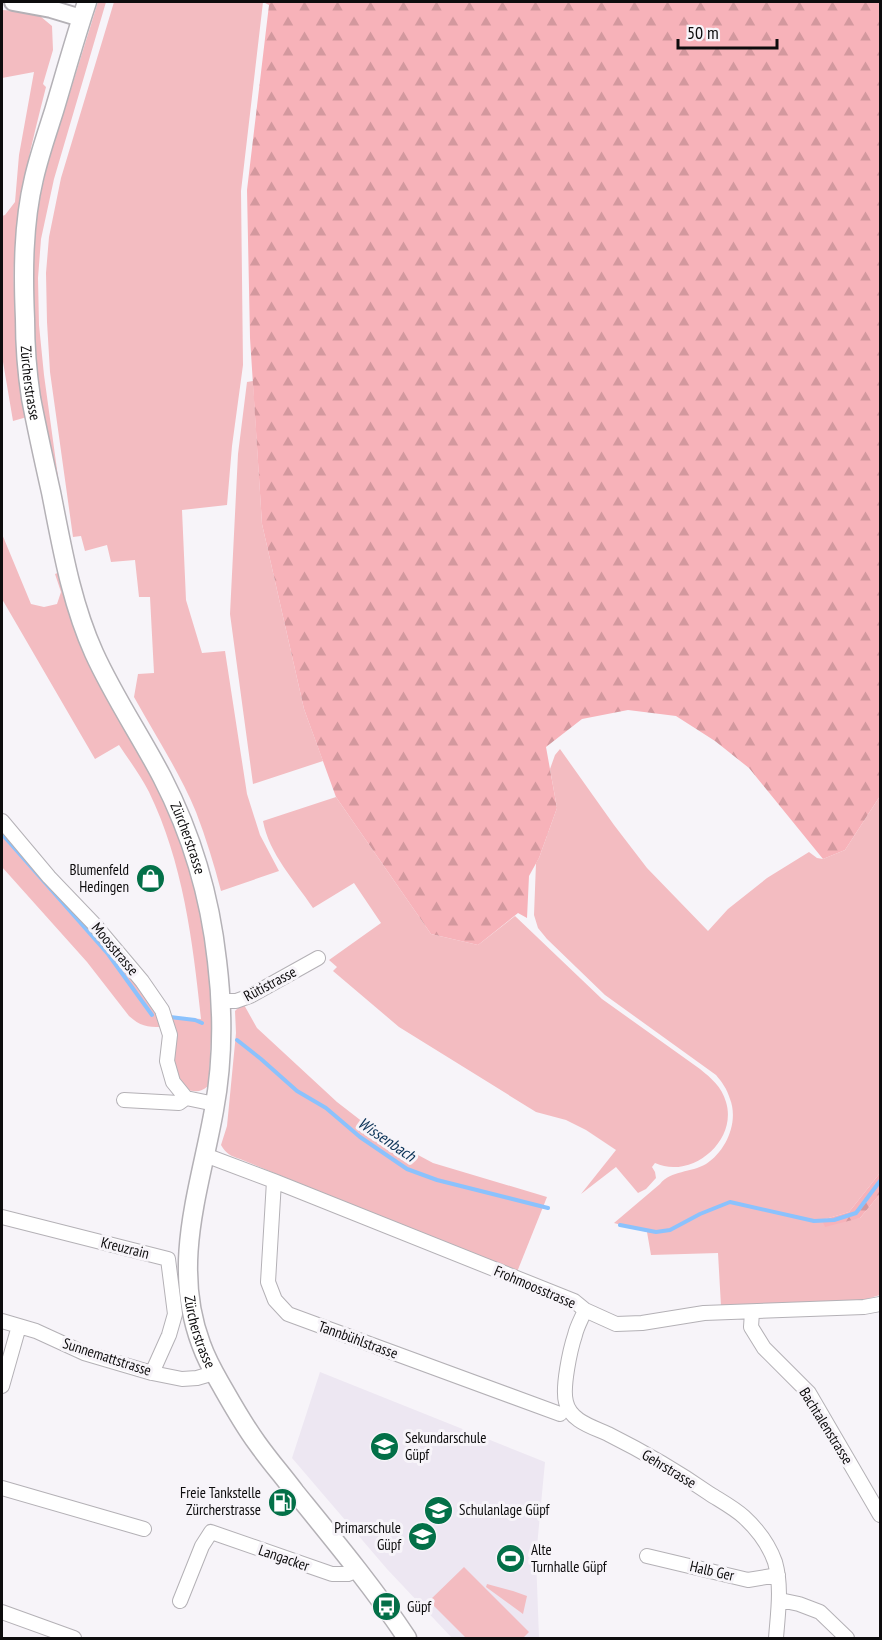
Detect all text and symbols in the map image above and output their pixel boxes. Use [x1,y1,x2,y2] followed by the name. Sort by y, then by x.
[678,12,777,50] scale bar
[687,21,719,44] text: 50 m
[17,345,45,422] street label: Zürcherstrasse
[166,799,210,876] street label: Zürcherstrasse
[69,860,129,896] place label: Blumenfeld Hedingen
[134,863,166,895] shop icon: Blumenfeld Hedingen
[88,918,143,979] street label: Moosstrasse
[240,962,299,1005] street label: Rütistrasse
[355,1113,420,1166] water label: Wissenbach
[99,1232,151,1263] street label: Kreuzrain
[492,1261,579,1312] street label: Frohmoosstrasse
[180,1294,220,1371] street label: Zürcherstrasse
[316,1316,401,1363] street label: Tannbühlstrasse
[60,1333,154,1380] street label: Sunnemattstrasse
[795,1384,858,1468] street label: Bachtalenstrasse
[405,1428,486,1464] place label: Sekundarschule Güpf
[368,1431,400,1463] school or university icon: Sekundarschule Güpf
[639,1445,700,1492] street label: Gehrstrasse
[180,1483,261,1519] place label: Freie Tankstelle Zürcherstrasse
[266,1486,298,1518] fuel station icon: Freie Tankstelle Zürcherstrasse
[422,1494,454,1526] school or university icon: Schulanlage Güpf
[459,1500,551,1519] place label: Schulanlage Güpf
[334,1518,402,1554] place label: Primarschule Güpf
[406,1521,438,1553] school or university icon: Primarschule Güpf
[256,1540,313,1575] street label: Langacker
[531,1540,608,1576] place label: Alte Turnhalle Güpf
[494,1543,526,1575] sports icon: Alte Turnhalle Güpf
[688,1556,737,1585] street label: Halb Ger
[370,1591,402,1623] bus stop icon: Güpf
[407,1597,432,1616] place label: Güpf

